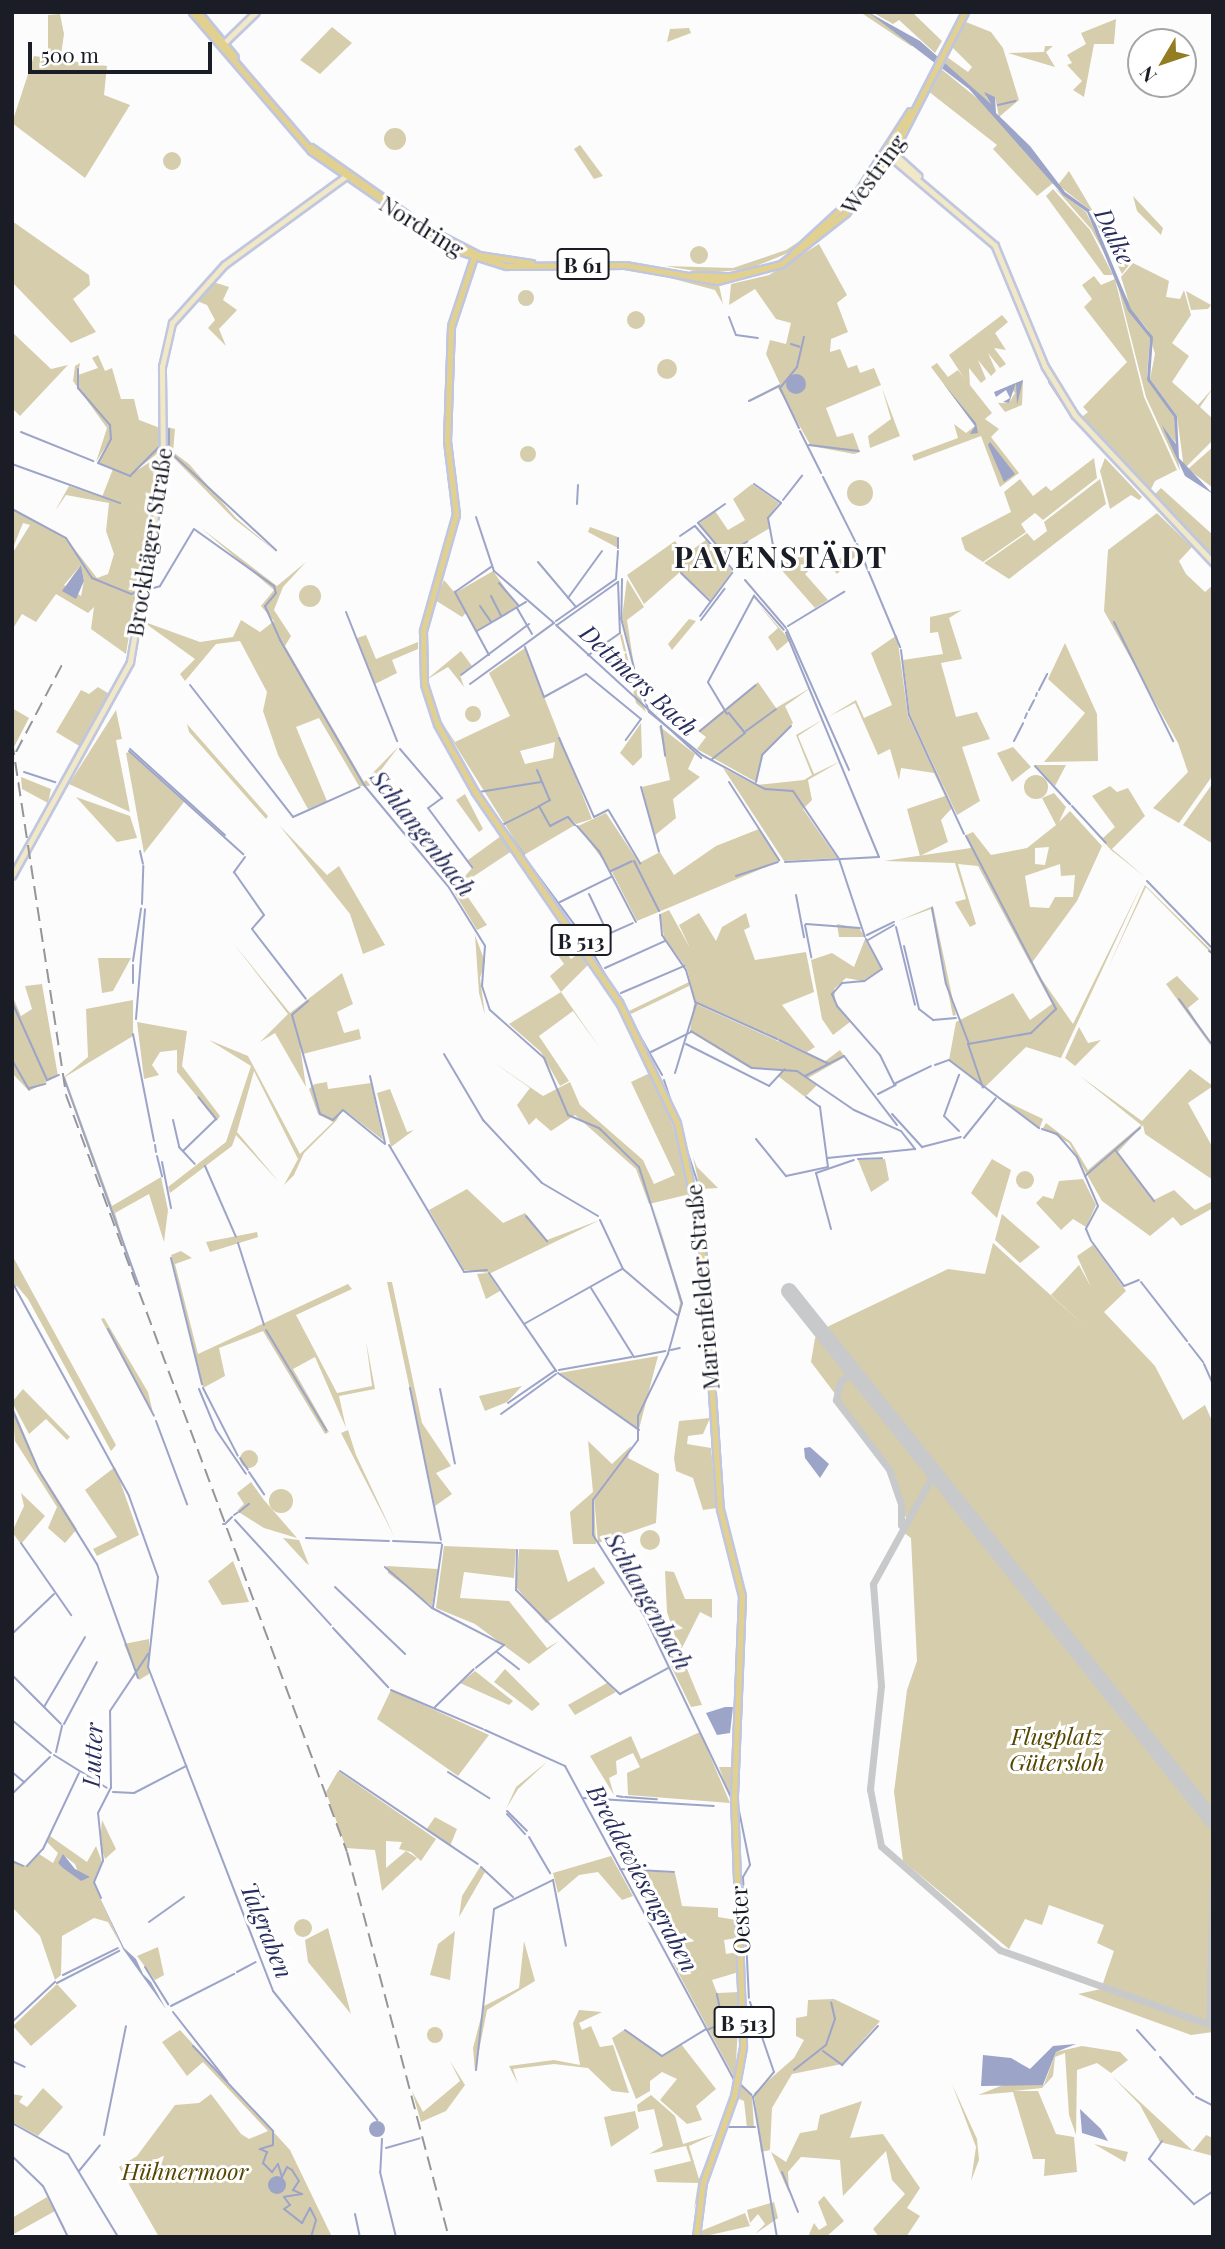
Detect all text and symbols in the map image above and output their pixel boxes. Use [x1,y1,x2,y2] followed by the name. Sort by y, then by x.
[32,28,215,72] scale bar
[1127,28,1197,98] north arrow
[41,40,99,68] text: 500 m
[1133,61,1162,88] text: N
[835,129,911,219] street label: Westring
[375,189,469,263] street label: Nordring
[1089,203,1141,269] water label: Dalke
[555,246,611,282] road number: B 61
[120,445,178,639] street label: Brockhäger Straße
[675,538,887,574] district label: PAVENSTÄDT
[574,618,704,742] water label: Dettmers Bach
[365,764,481,902] water label: Schlangenbach
[550,922,612,958] road number: B 513
[679,1183,725,1391] street label: Marienfelder Straße
[599,1527,699,1675] water label: Schlangenbach
[76,1722,108,1788] water label: Lutter
[1009,1722,1105,1776] park label: Flugplatz Gütersloh
[581,1779,705,1977] water label: Breddewiesengraben
[235,1878,299,1982] water label: Talgraben
[724,1885,756,1955] street label: Oester
[712,2004,776,2039] road number: B 513
[122,2157,248,2185] park label: Hühnermoor

